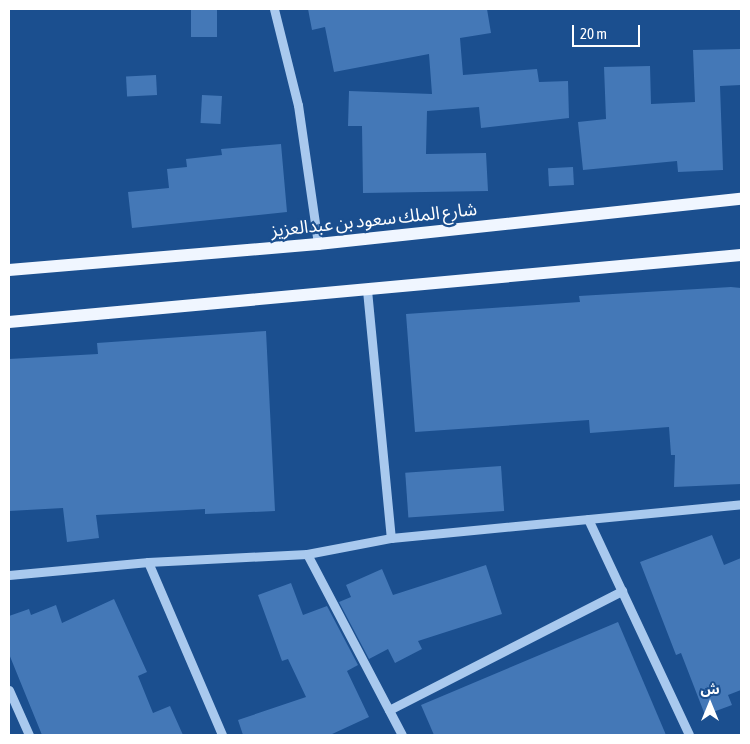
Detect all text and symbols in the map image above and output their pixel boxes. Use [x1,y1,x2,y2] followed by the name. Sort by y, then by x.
[575,15,642,47] scale bar
[580,25,607,42] text: 20 m
[270,198,478,242] street label: شارع الملك سعود بن عبدالعزيز
[685,679,735,729] north arrow
[700,681,720,697] text: ش

